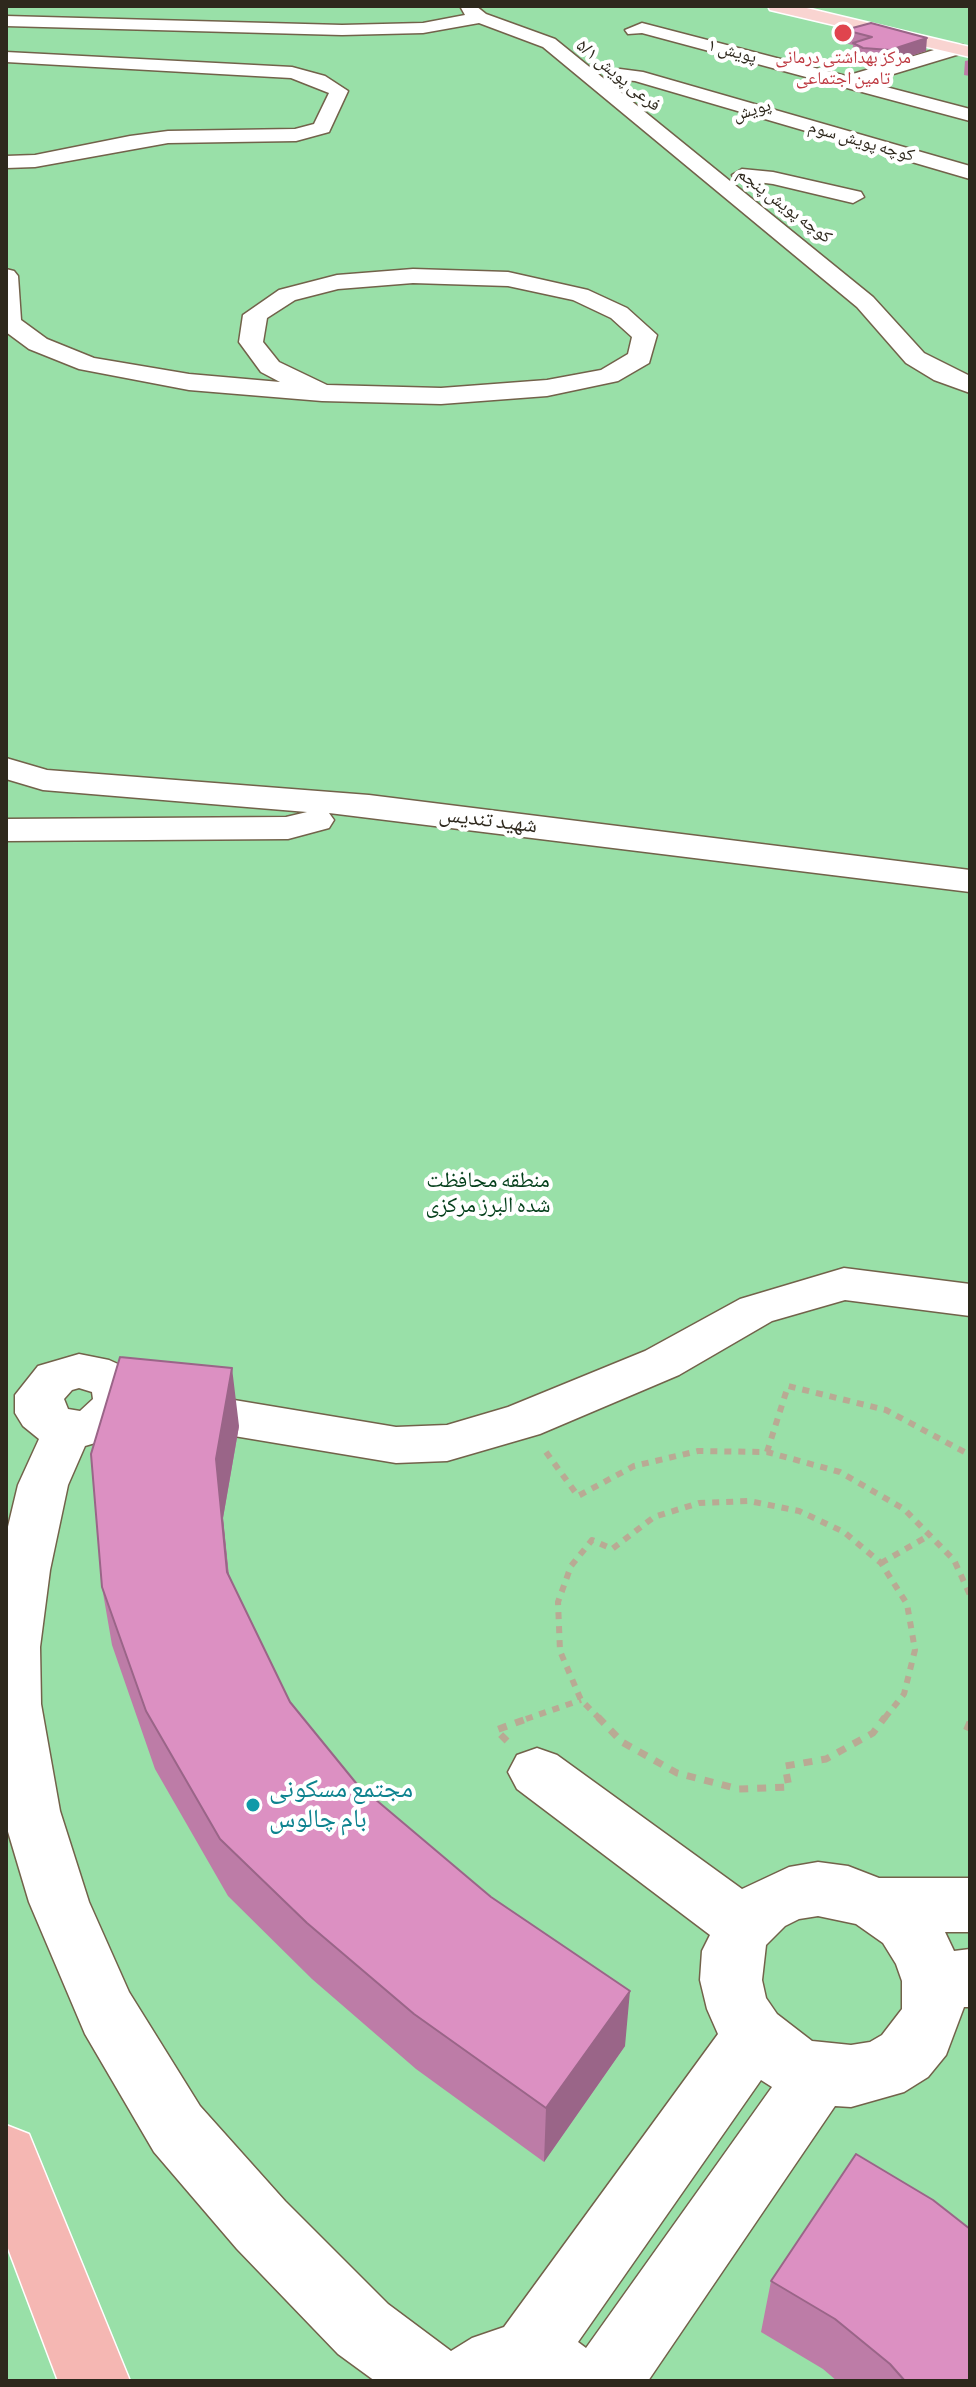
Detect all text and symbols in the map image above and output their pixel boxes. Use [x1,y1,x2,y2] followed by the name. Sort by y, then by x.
[832,22,854,44] marker: مرکز بهداشتی درمانی تامین اجتماعی
[571,35,665,117] street label: فرعی پویش ۵/۱
[705,35,759,69] street label: پویش ۱
[775,47,911,90] place label: مرکز بهداشتی درمانی تامین اجتماعی
[730,95,774,127] street label: پویش
[805,117,917,167] street label: کوچه پویش سوم
[732,163,836,249] street label: کوچه پویش پنجم
[437,802,539,840] street label: شهید تندیس
[425,1168,551,1220] park label: منطقه محافظت شده البرز مرکزی
[269,1774,413,1836] place label: مجتمع مسکونی بام چالوس
[244,1796,262,1814] marker: مجتمع مسکونی بام چالوس

